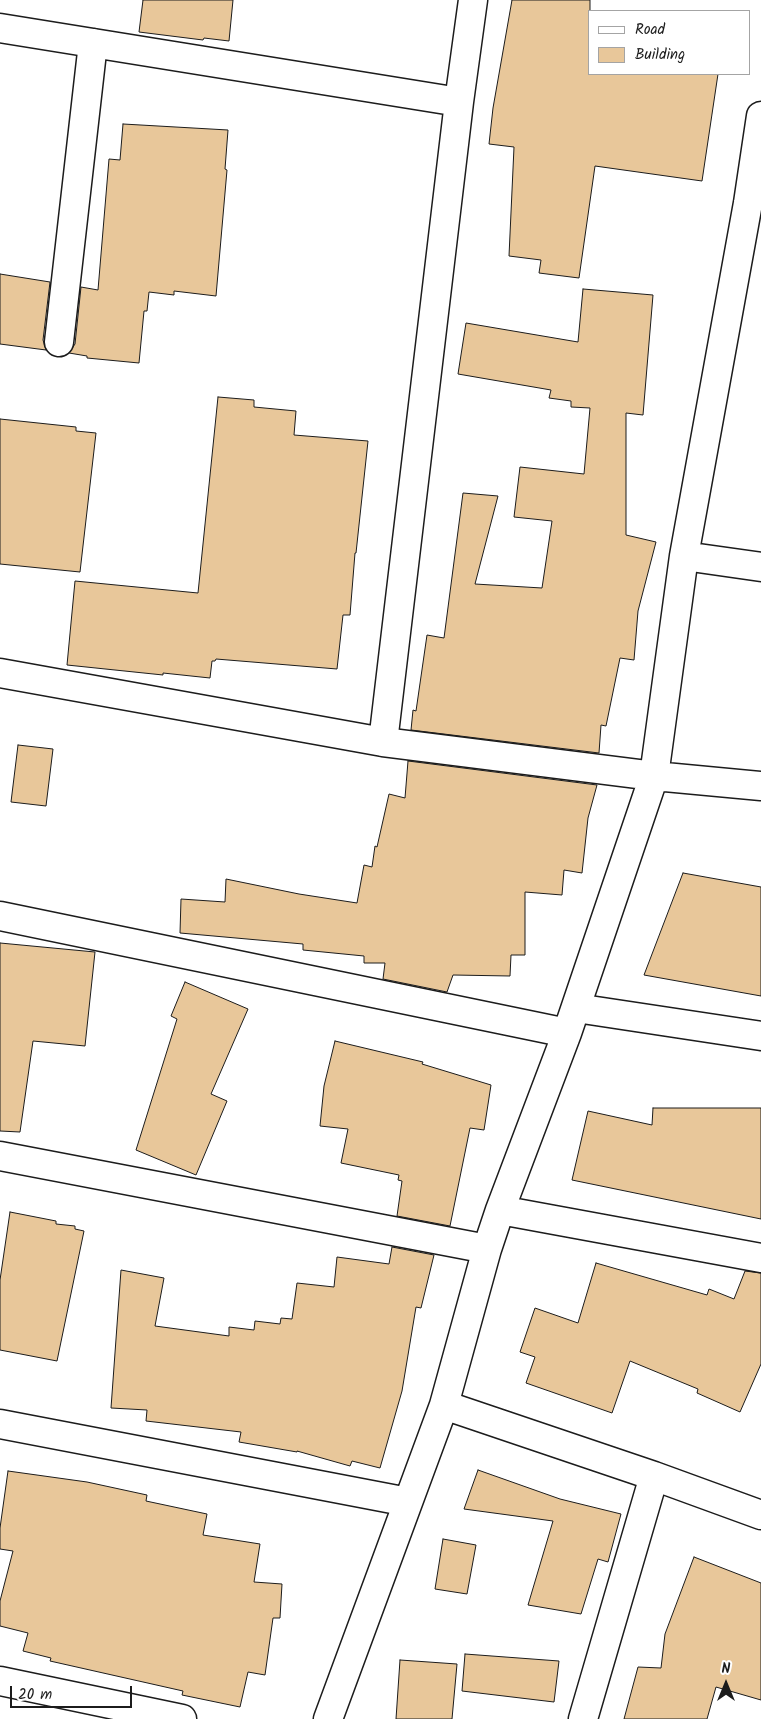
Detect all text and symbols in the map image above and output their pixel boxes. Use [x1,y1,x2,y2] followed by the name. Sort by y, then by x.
[588,10,751,75] legend
[635,18,665,42] text: Road
[635,43,685,67] text: Building
[722,1658,730,1680] text: N
[701,1659,751,1709] north arrow
[12,1676,135,1708] scale bar
[18,1683,52,1707] text: 20 m

